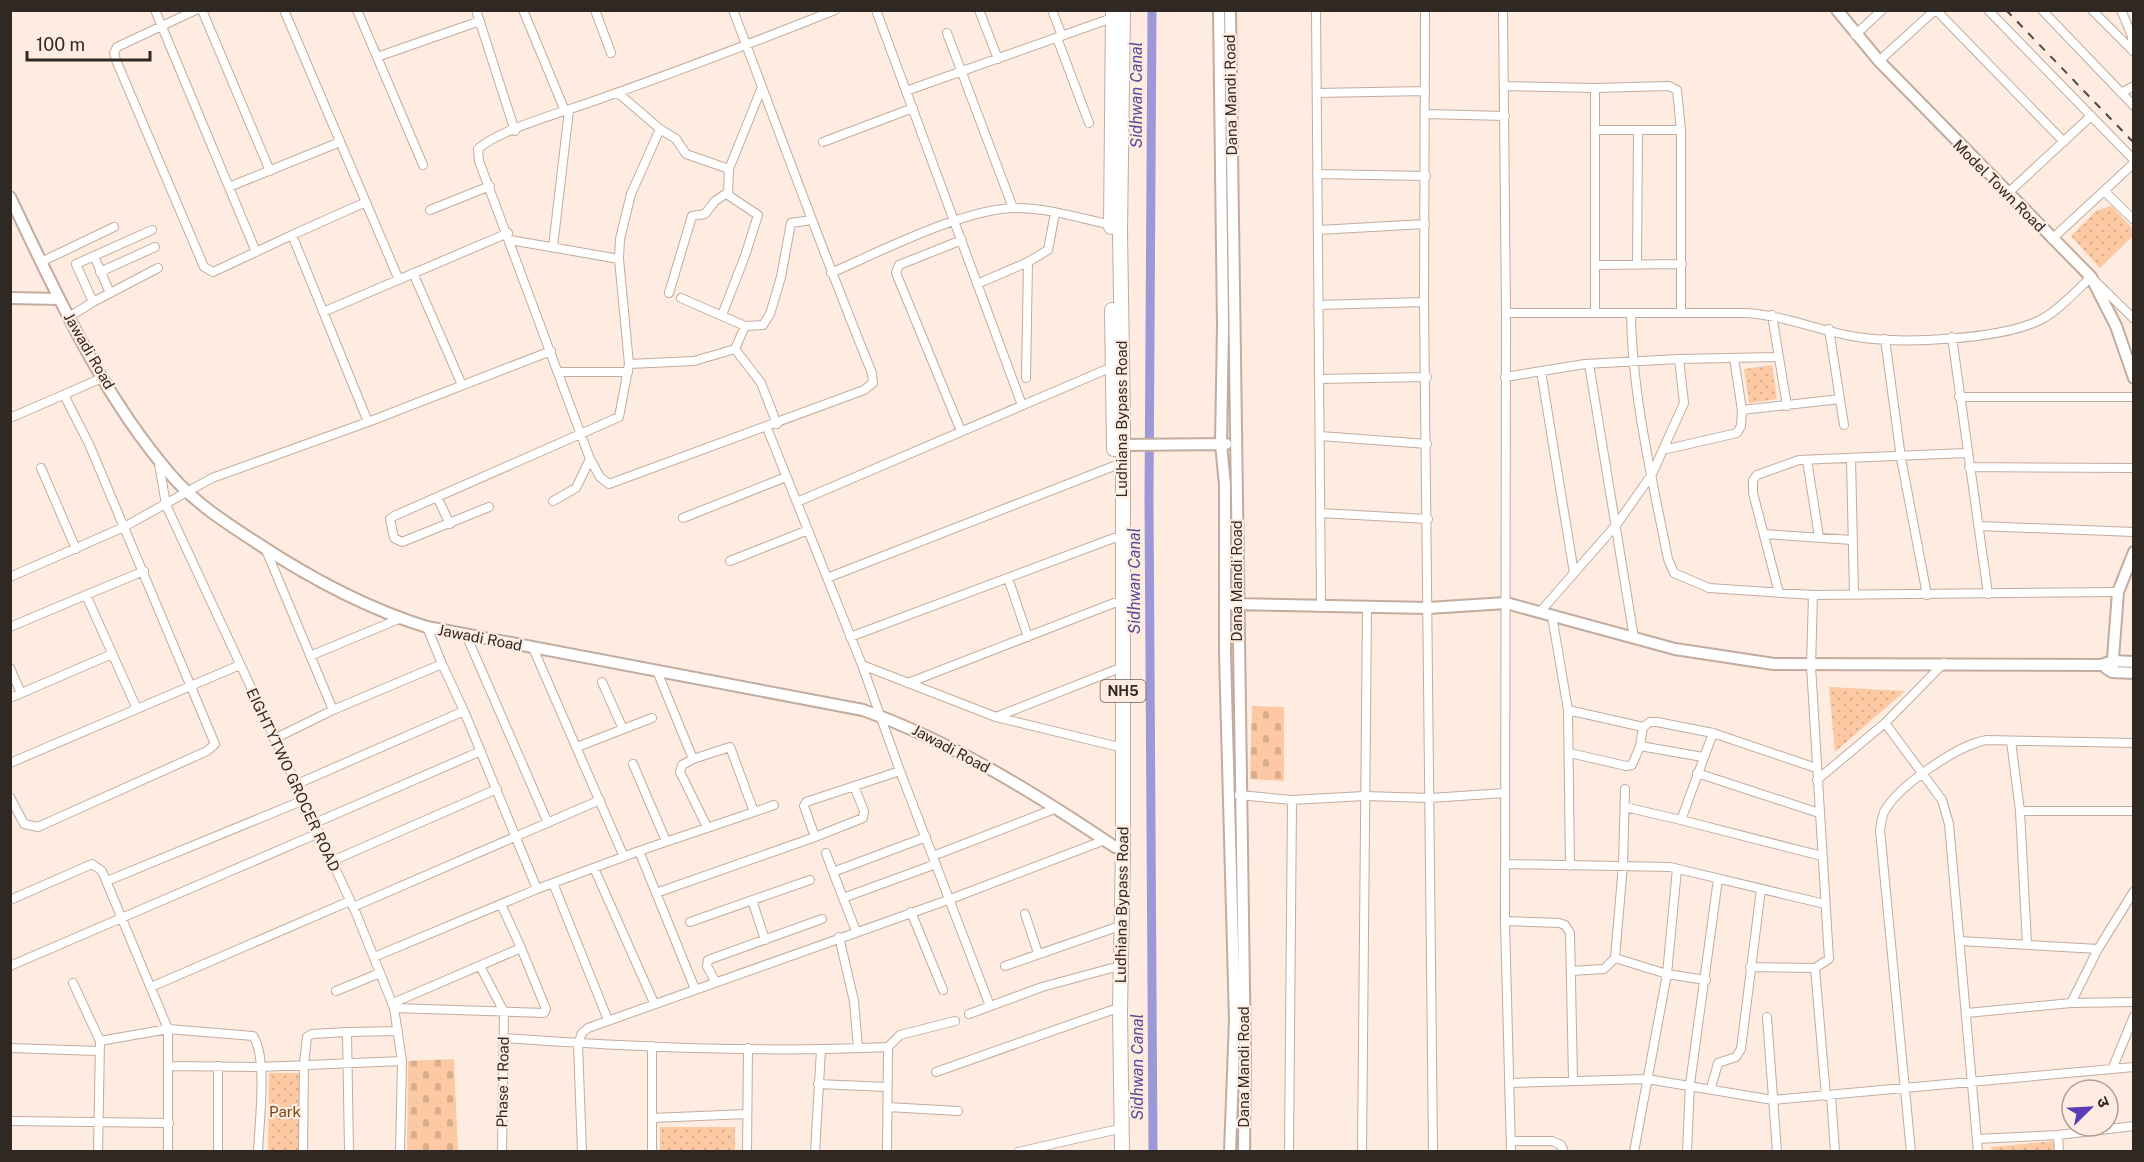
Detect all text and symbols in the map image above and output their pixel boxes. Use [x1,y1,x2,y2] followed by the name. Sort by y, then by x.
[27,24,150,62] scale bar
[36,34,85,55] text: 100 m
[1221,34,1240,156] street label: Dana Mandi Road
[1127,42,1146,148] water label: Sidhwan Canal
[1950,136,2049,235] street label: Model Town Road
[61,309,118,392] street label: Jawadi Road
[1113,340,1130,498] street label: Ludhiana Bypass Road
[1228,520,1245,642] street label: Dana Mandi Road
[1125,528,1144,634] water label: Sidhwan Canal
[436,621,524,654] street label: Jawadi Road
[1100,680,1146,702] road number: NH5
[243,685,344,874] street label: EIGHTYTWO GROCER ROAD
[909,721,993,776] street label: Jawadi Road
[1112,826,1131,984] street label: Ludhiana Bypass Road
[1235,1006,1252,1128] street label: Dana Mandi Road
[1128,1014,1147,1120] water label: Sidhwan Canal
[493,1036,512,1128] street label: Phase 1 Road
[2060,1078,2120,1138] north arrow
[2093,1094,2114,1111] text: उ
[269,1103,301,1120] park label: Park

